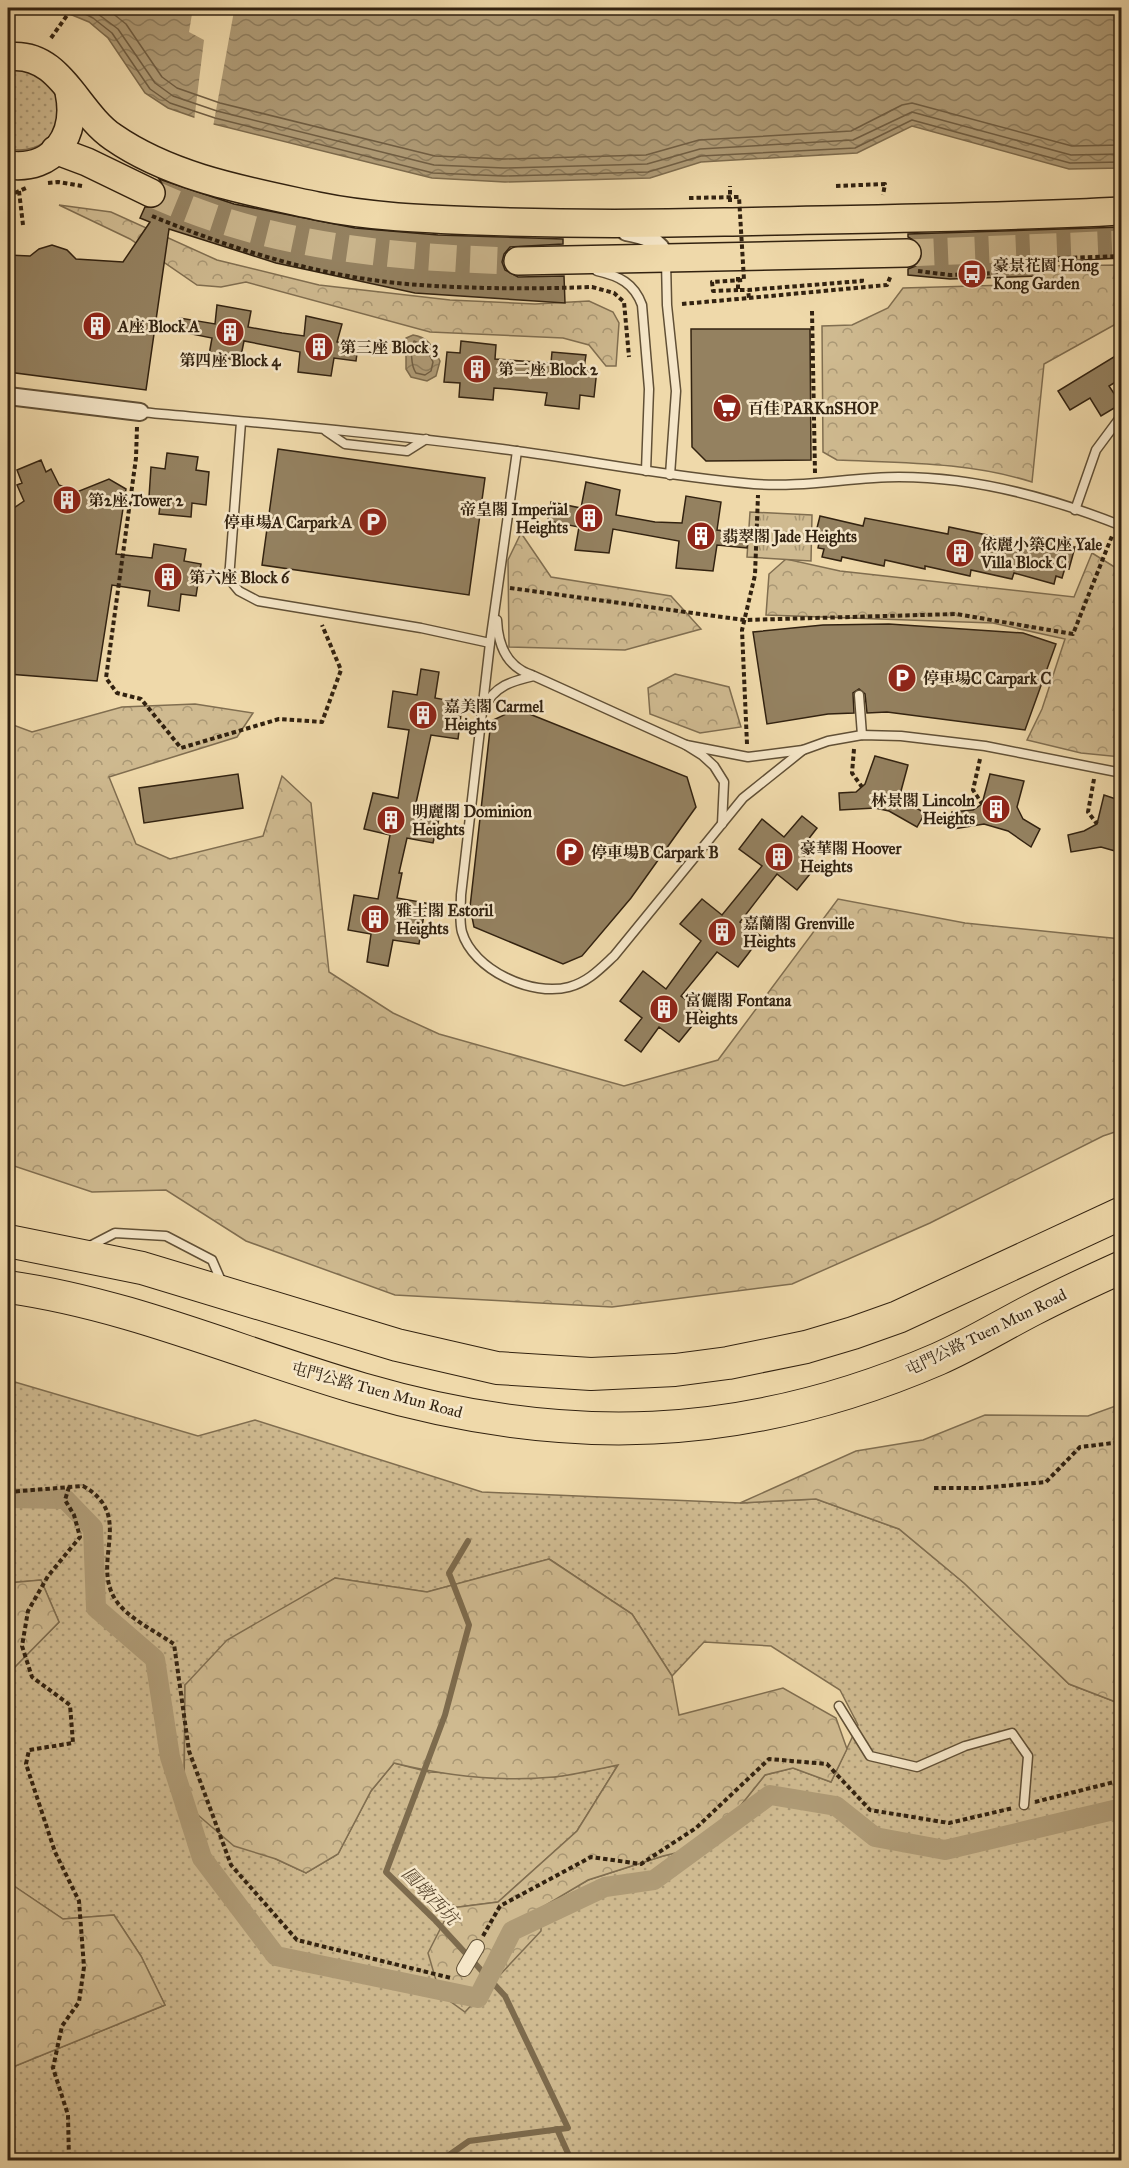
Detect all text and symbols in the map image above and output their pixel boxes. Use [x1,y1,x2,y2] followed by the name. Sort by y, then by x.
[993,256,1099,294] place label: 豪景花園 Hong Kong Garden
[956,258,988,290] bus stop icon: 豪景花園 Hong Kong Garden
[81,310,113,342] building icon: A座 Block A
[214,316,246,348] building icon: 第四座 Block 4
[117,317,200,336] place label: A座 Block A
[303,331,335,363] building icon: 第三座 Block 3
[340,338,439,358] place label: 第三座 Block 3
[179,351,282,371] place label: 第四座 Block 4
[461,353,493,385] building icon: 第二座 Block 2
[498,360,599,379] place label: 第二座 Block 2
[711,392,743,424] supermarket icon: 百佳 PARKnSHOP
[748,399,879,418] place label: 百佳 PARKnSHOP
[51,484,83,516] building icon: 第2座 Tower 2
[88,491,185,510] place label: 第2座 Tower 2
[460,500,569,538] place label: 帝皇閣 Imperial Heights
[573,502,605,534] building icon: 帝皇閣 Imperial Heights
[357,506,389,538] parking icon: 停車場A Carpark A
[224,513,352,533] place label: 停車場A Carpark A
[685,520,717,552] building icon: 翡翠閣 Jade Heights
[722,527,857,547] place label: 翡翠閣 Jade Heights
[980,535,1103,572] place label: 依麗小築C座 Yale Villa Block C
[944,537,976,569] building icon: 依麗小築C座 Yale Villa Block C
[152,561,184,593] building icon: 第六座 Block 6
[189,568,290,587] place label: 第六座 Block 6
[886,662,918,694] parking icon: 停車場C Carpark C
[923,669,1052,689] place label: 停車場C Carpark C
[444,697,544,735] place label: 嘉美閣 Carmel Heights
[407,699,439,731] building icon: 嘉美閣 Carmel Heights
[871,791,975,829] place label: 林景閣 Lincoln Heights
[980,793,1012,825] building icon: 林景閣 Lincoln Heights
[412,802,532,840] place label: 明麗閣 Dominion Heights
[375,804,407,836] building icon: 明麗閣 Dominion Heights
[554,836,586,868] parking icon: 停車場B Carpark B
[800,839,902,877] place label: 豪華閣 Hoover Heights
[763,841,795,873] building icon: 豪華閣 Hoover Heights
[591,843,719,863] place label: 停車場B Carpark B
[396,901,494,939] place label: 雅士閣 Estoril Heights
[359,903,391,935] building icon: 雅士閣 Estoril Heights
[743,914,855,952] place label: 嘉蘭閣 Grenville Heights
[706,916,738,948] building icon: 嘉蘭閣 Grenville Heights
[685,991,792,1029] place label: 富儷閣 Fontana Heights
[648,993,680,1025] building icon: 富儷閣 Fontana Heights
[903,1285,1069,1379] street label: 屯門公路 Tuen Mun Road
[289,1358,465,1422] street label: 屯門公路 Tuen Mun Road
[397,1862,465,1932] water label: 圓墩西坑

